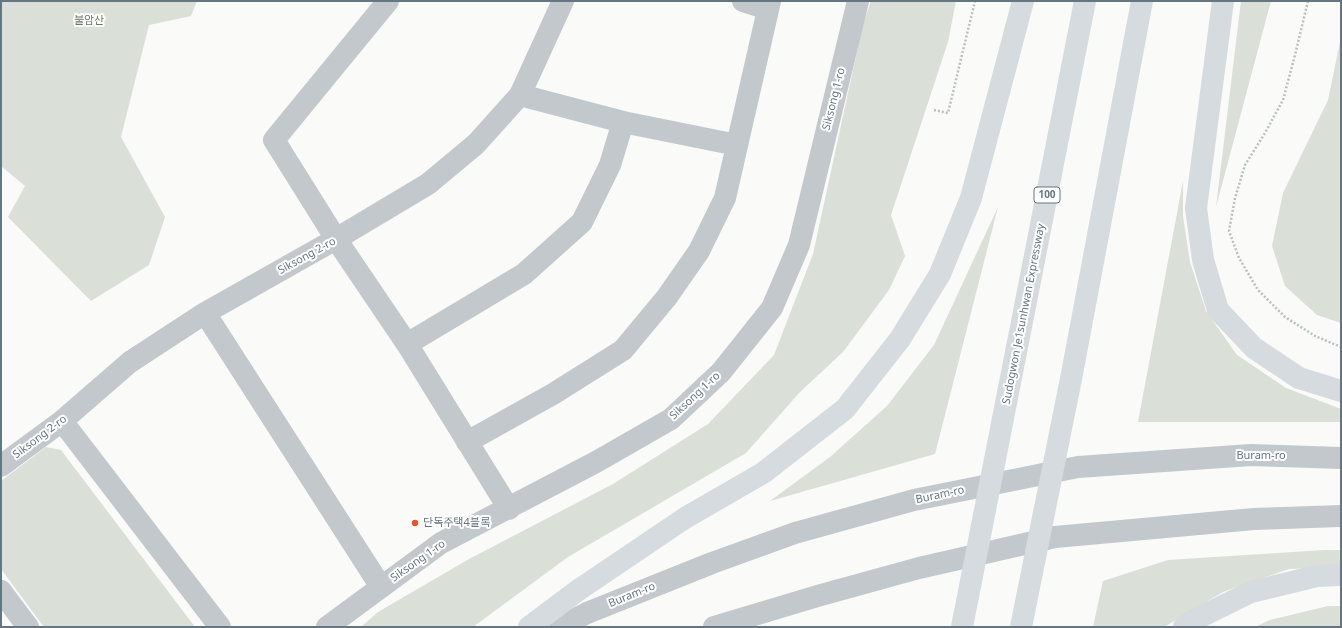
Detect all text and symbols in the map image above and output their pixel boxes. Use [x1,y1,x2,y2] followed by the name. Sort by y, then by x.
[74,14,104,28] park label: 불암산
[820,66,848,132] street label: Siksong 1-ro
[1034,187,1060,203] road number: 100
[1000,223,1048,405] street label: Sudogwon Je1sunhwan Expressway
[276,235,338,277] street label: Siksong 2-ro
[667,369,723,423] street label: Siksong 1-ro
[11,412,69,462] street label: Siksong 2-ro
[1236,449,1286,463] street label: Buram-ro
[915,483,965,507] street label: Buram-ro
[423,516,490,530] place label: 단독주택4블록
[410,518,420,528] marker: 단독주택4블록
[388,537,448,585] street label: Siksong 1-ro
[607,580,657,610] street label: Buram-ro

